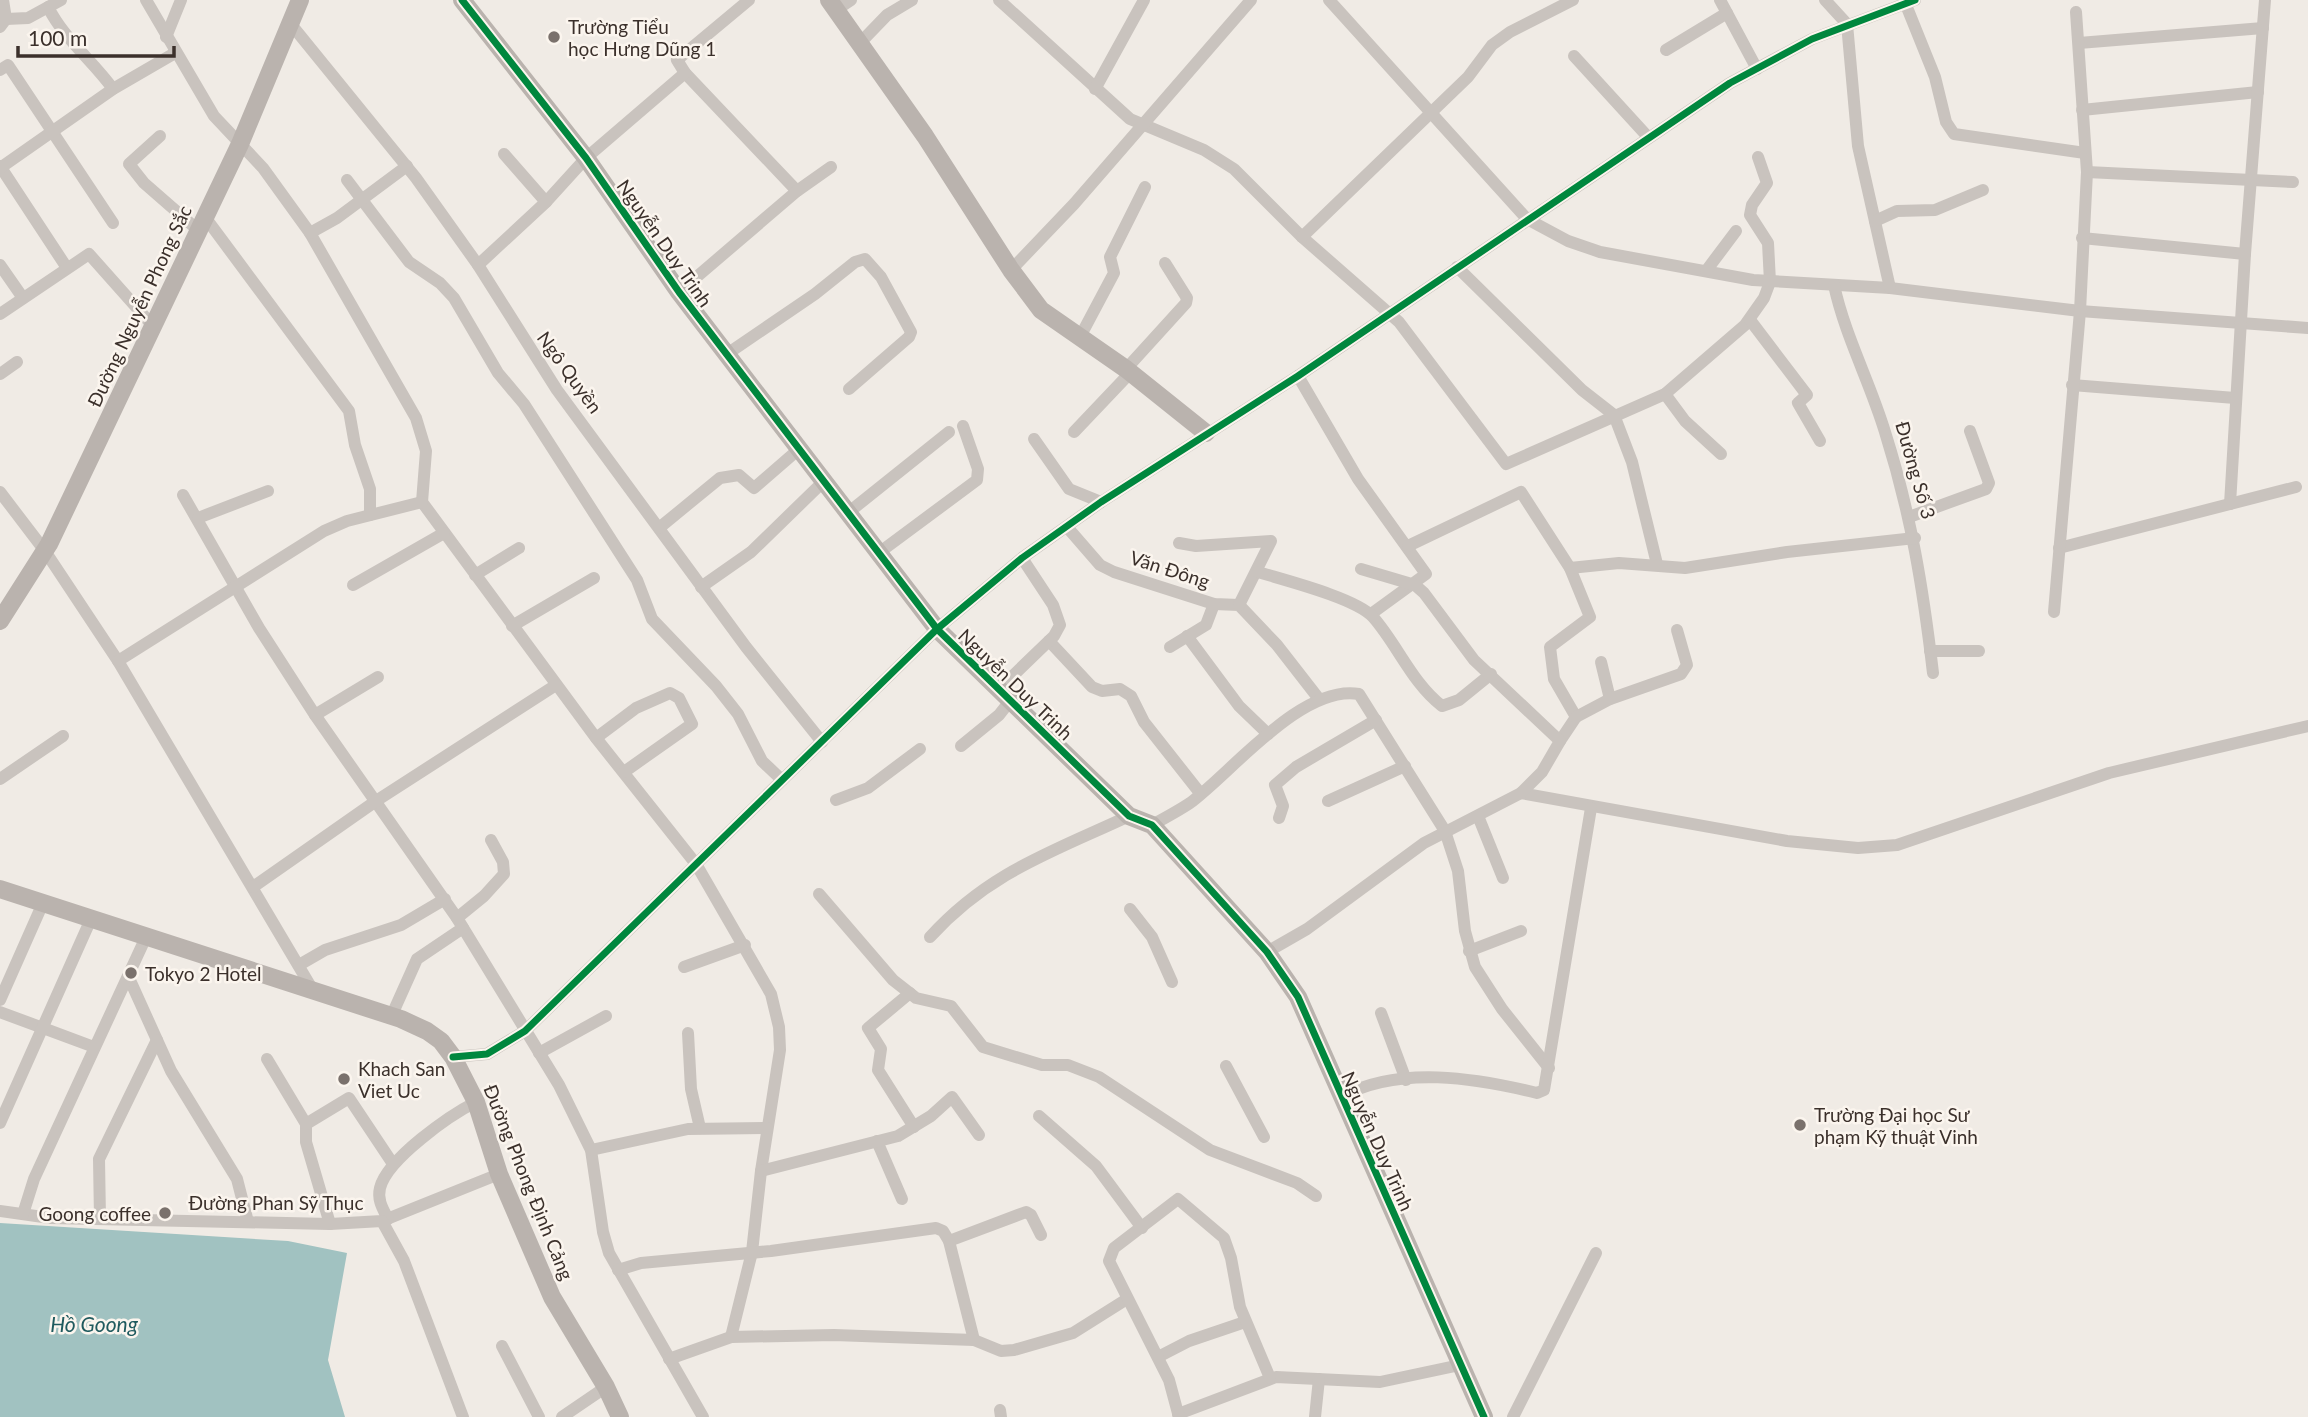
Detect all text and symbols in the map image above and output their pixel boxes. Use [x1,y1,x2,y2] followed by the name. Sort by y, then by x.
[18,14,173,58] scale bar
[568,15,716,60] place label: Trường Tiểu học Hưng Dũng 1
[28,25,87,50] text: 100 m
[546,29,562,45] marker: Trường Tiểu học Hưng Dũng 1
[613,175,717,311] street label: Nguyễn Duy Trinh
[82,202,196,410] street label: Đường Nguyễn Phong Sắc
[533,327,607,417] street label: Ngô Quyền
[1891,419,1941,521] street label: Đường Số 3
[1127,545,1213,593] street label: Văn Đông
[954,624,1078,744] street label: Nguyễn Duy Trinh
[145,962,261,985] place label: Tokyo 2 Hotel
[123,965,139,981] marker: Tokyo 2 Hotel
[358,1057,445,1102] place label: Khach San Viet Uc
[1337,1068,1419,1214] street label: Nguyễn Duy Trinh
[336,1071,352,1087] marker: Khach San Viet Uc
[479,1081,579,1283] street label: Đường Phong Định Cảng
[1814,1103,1978,1148] place label: Trường Đại học Sư phạm Kỹ thuật Vinh
[1792,1117,1808,1133] marker: Trường Đại học Sư phạm Kỹ thuật Vinh
[188,1191,364,1214] street label: Đường Phan Sỹ Thục
[38,1202,151,1225] place label: Goong coffee
[157,1205,173,1221] marker: Goong coffee
[50,1311,139,1336] water label: Hồ Goong

